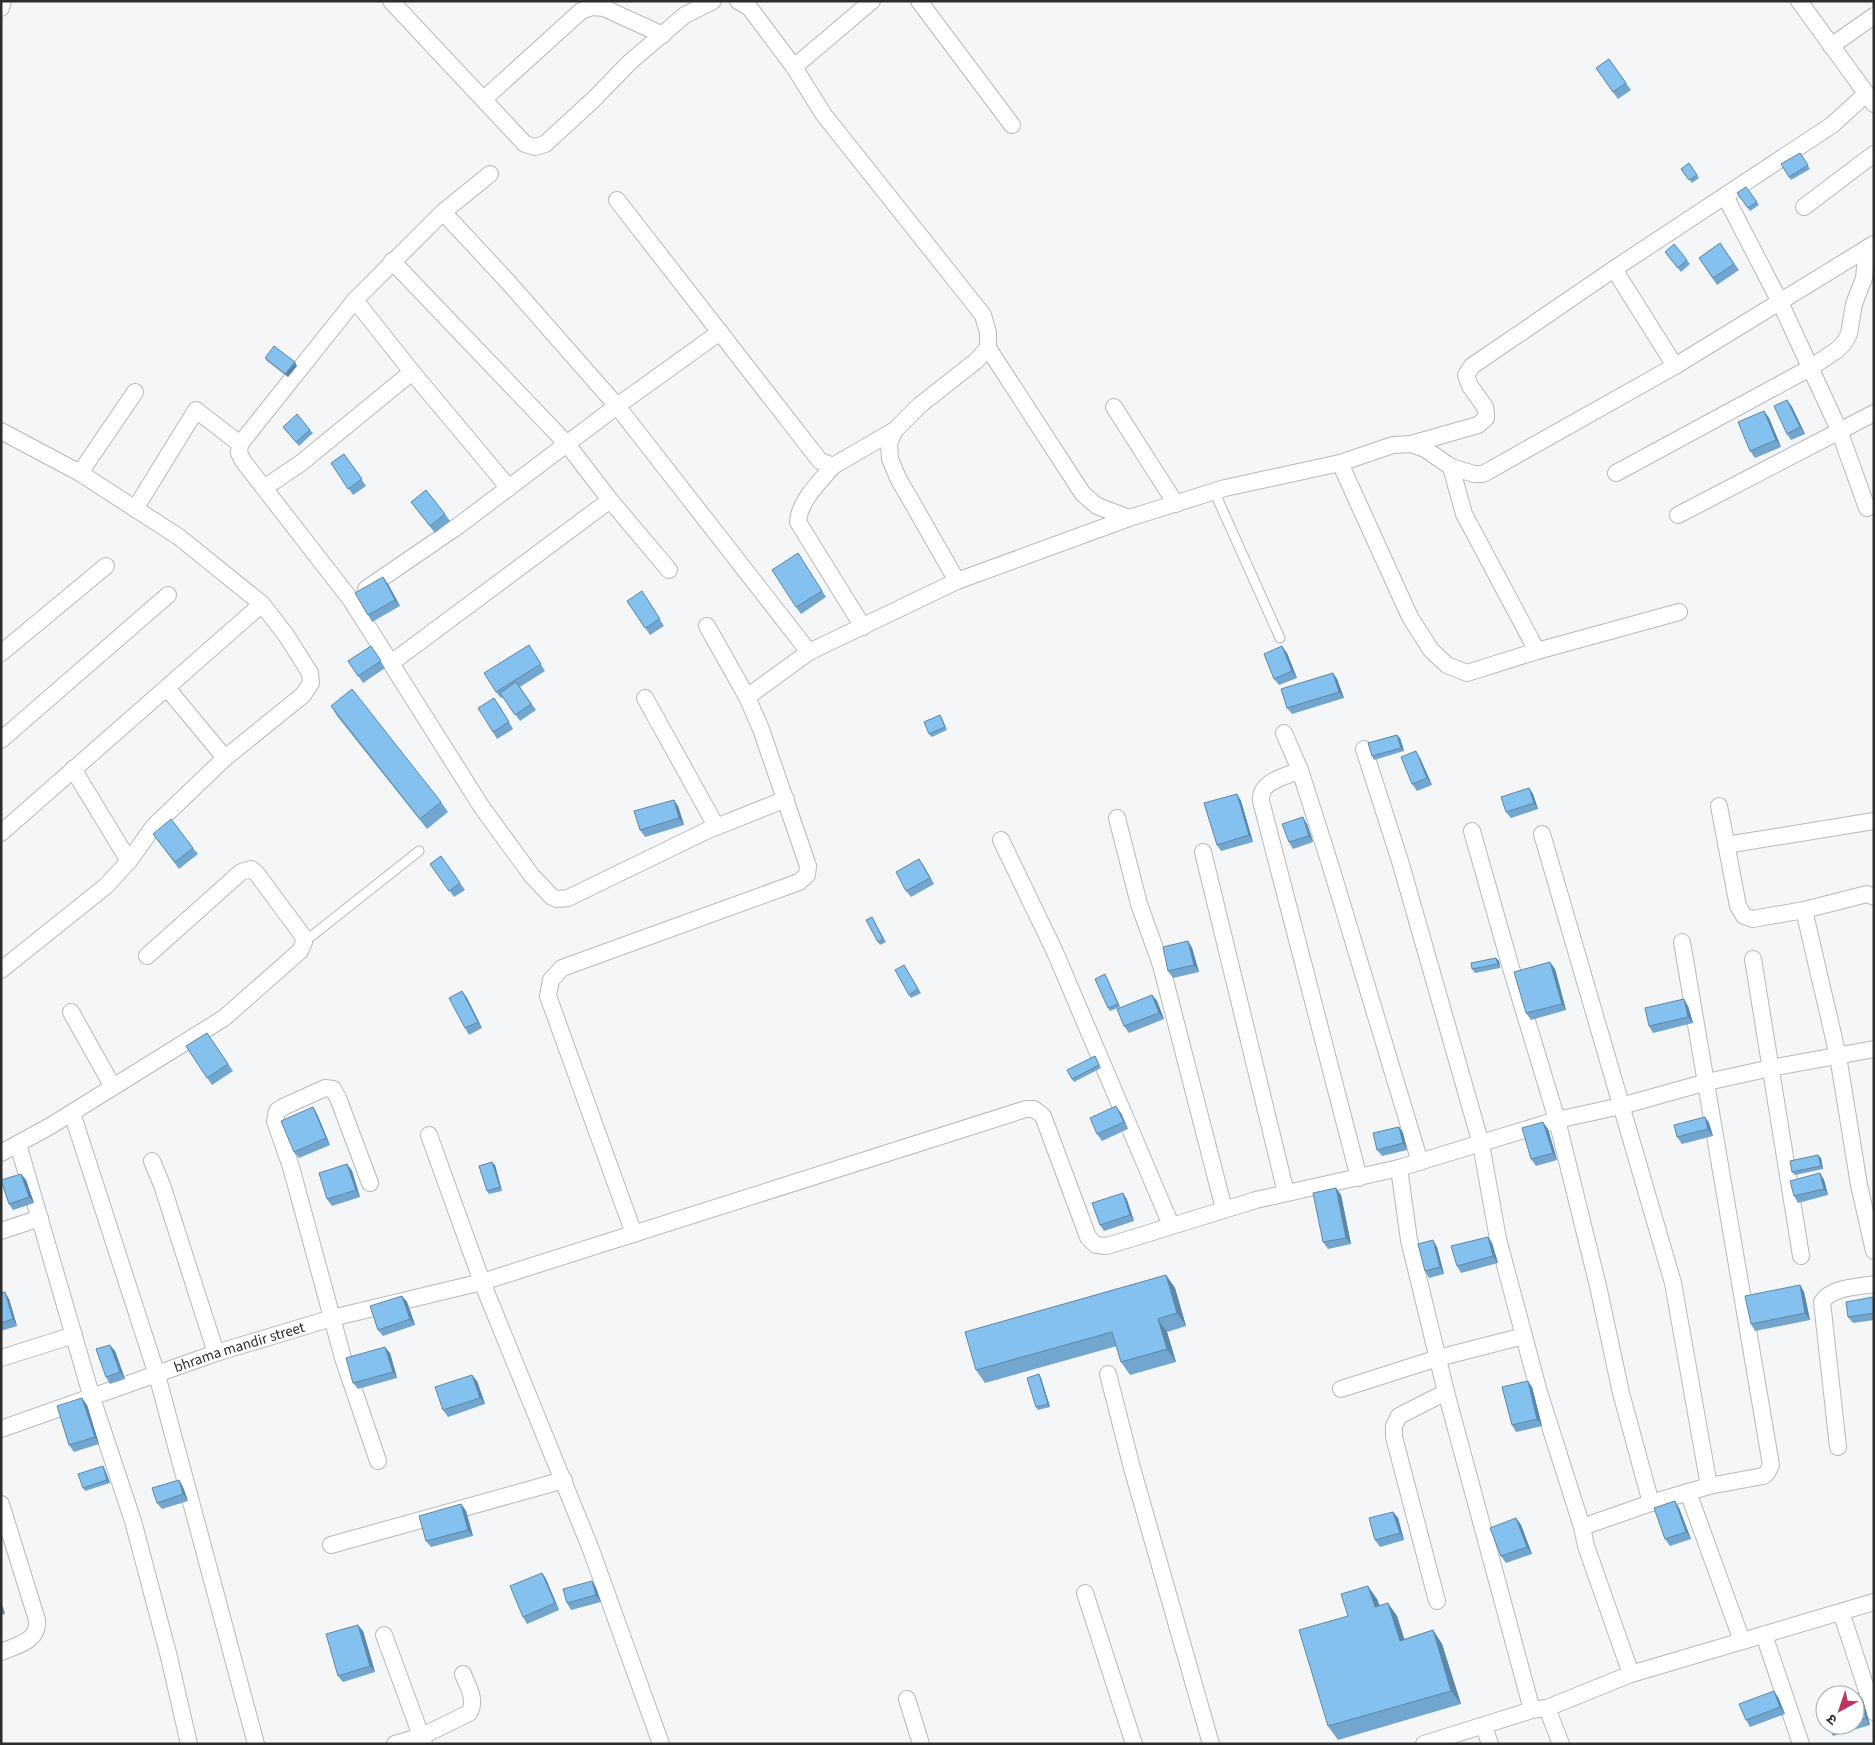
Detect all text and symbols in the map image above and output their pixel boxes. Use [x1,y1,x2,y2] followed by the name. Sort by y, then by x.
[171,1317,307,1378] street label: bhrama mandir street
[1815,1685,1865,1735] north arrow
[1822,1708,1842,1729] text: उ

